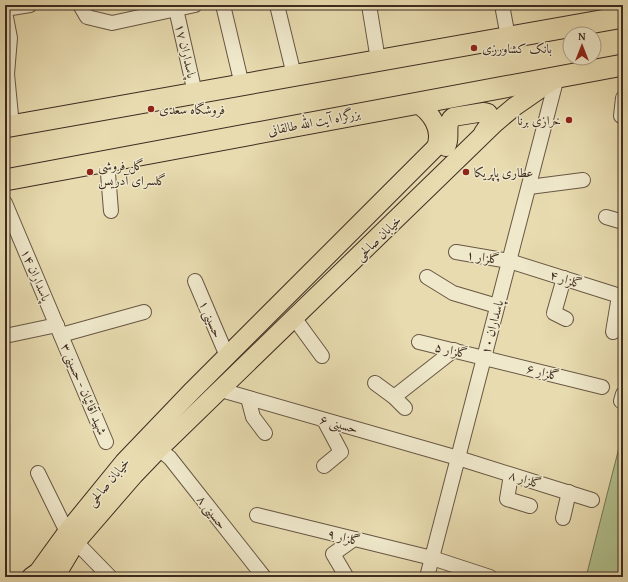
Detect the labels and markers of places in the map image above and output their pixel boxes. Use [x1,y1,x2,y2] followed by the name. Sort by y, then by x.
[482,39,552,58] place label: بانک کشاورزی
[469,43,479,53] marker: بانک کشاورزی
[159,100,225,119] place label: فروشگاه سعدی
[146,104,156,114] marker: فروشگاه سعدی
[517,111,561,130] place label: خرازی برنا
[564,115,574,125] marker: خرازی برنا
[98,156,166,190] place label: گل فروشی گلسرای آدریس
[474,163,533,182] place label: عطاری پاپریکا
[85,167,95,177] marker: گل فروشی گلسرای آدریس
[461,167,471,177] marker: عطاری پاپریکا

